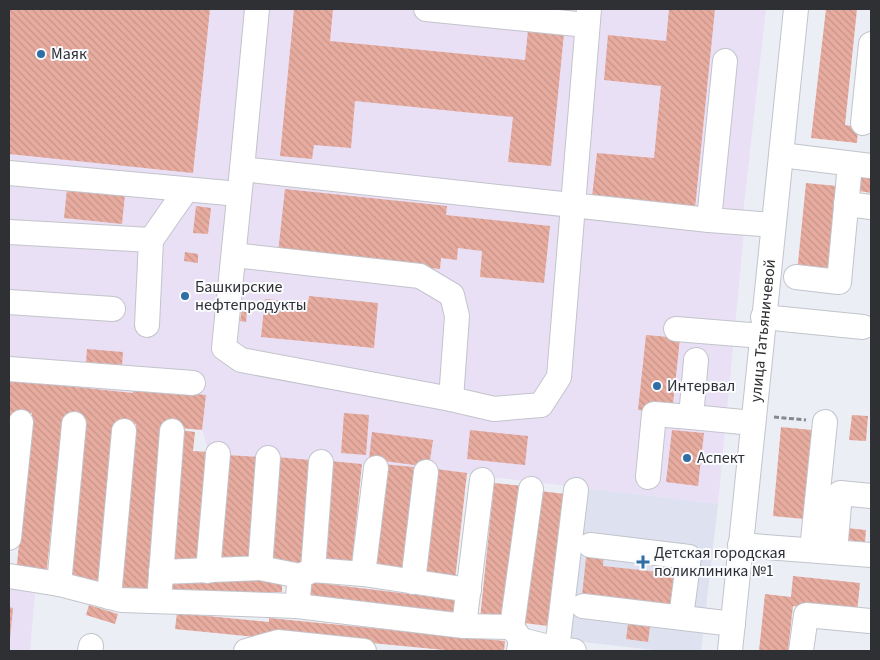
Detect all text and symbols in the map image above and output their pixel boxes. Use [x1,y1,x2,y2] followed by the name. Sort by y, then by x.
[51,43,87,65] place label: Маяк
[35,48,47,60] marker: Маяк
[745,258,781,403] street label: улица Татьяничевой
[195,276,307,316] place label: Башкирские нефтепродукты
[179,290,191,302] marker: Башкирские нефтепродукты
[667,375,735,397] place label: Интервал
[651,380,663,392] marker: Интервал
[697,447,745,469] place label: Аспект
[681,452,693,464] marker: Аспект
[654,542,786,582] place label: Детская городская поликлиника №1
[636,555,650,569] marker: Детская городская поликлиника №1

